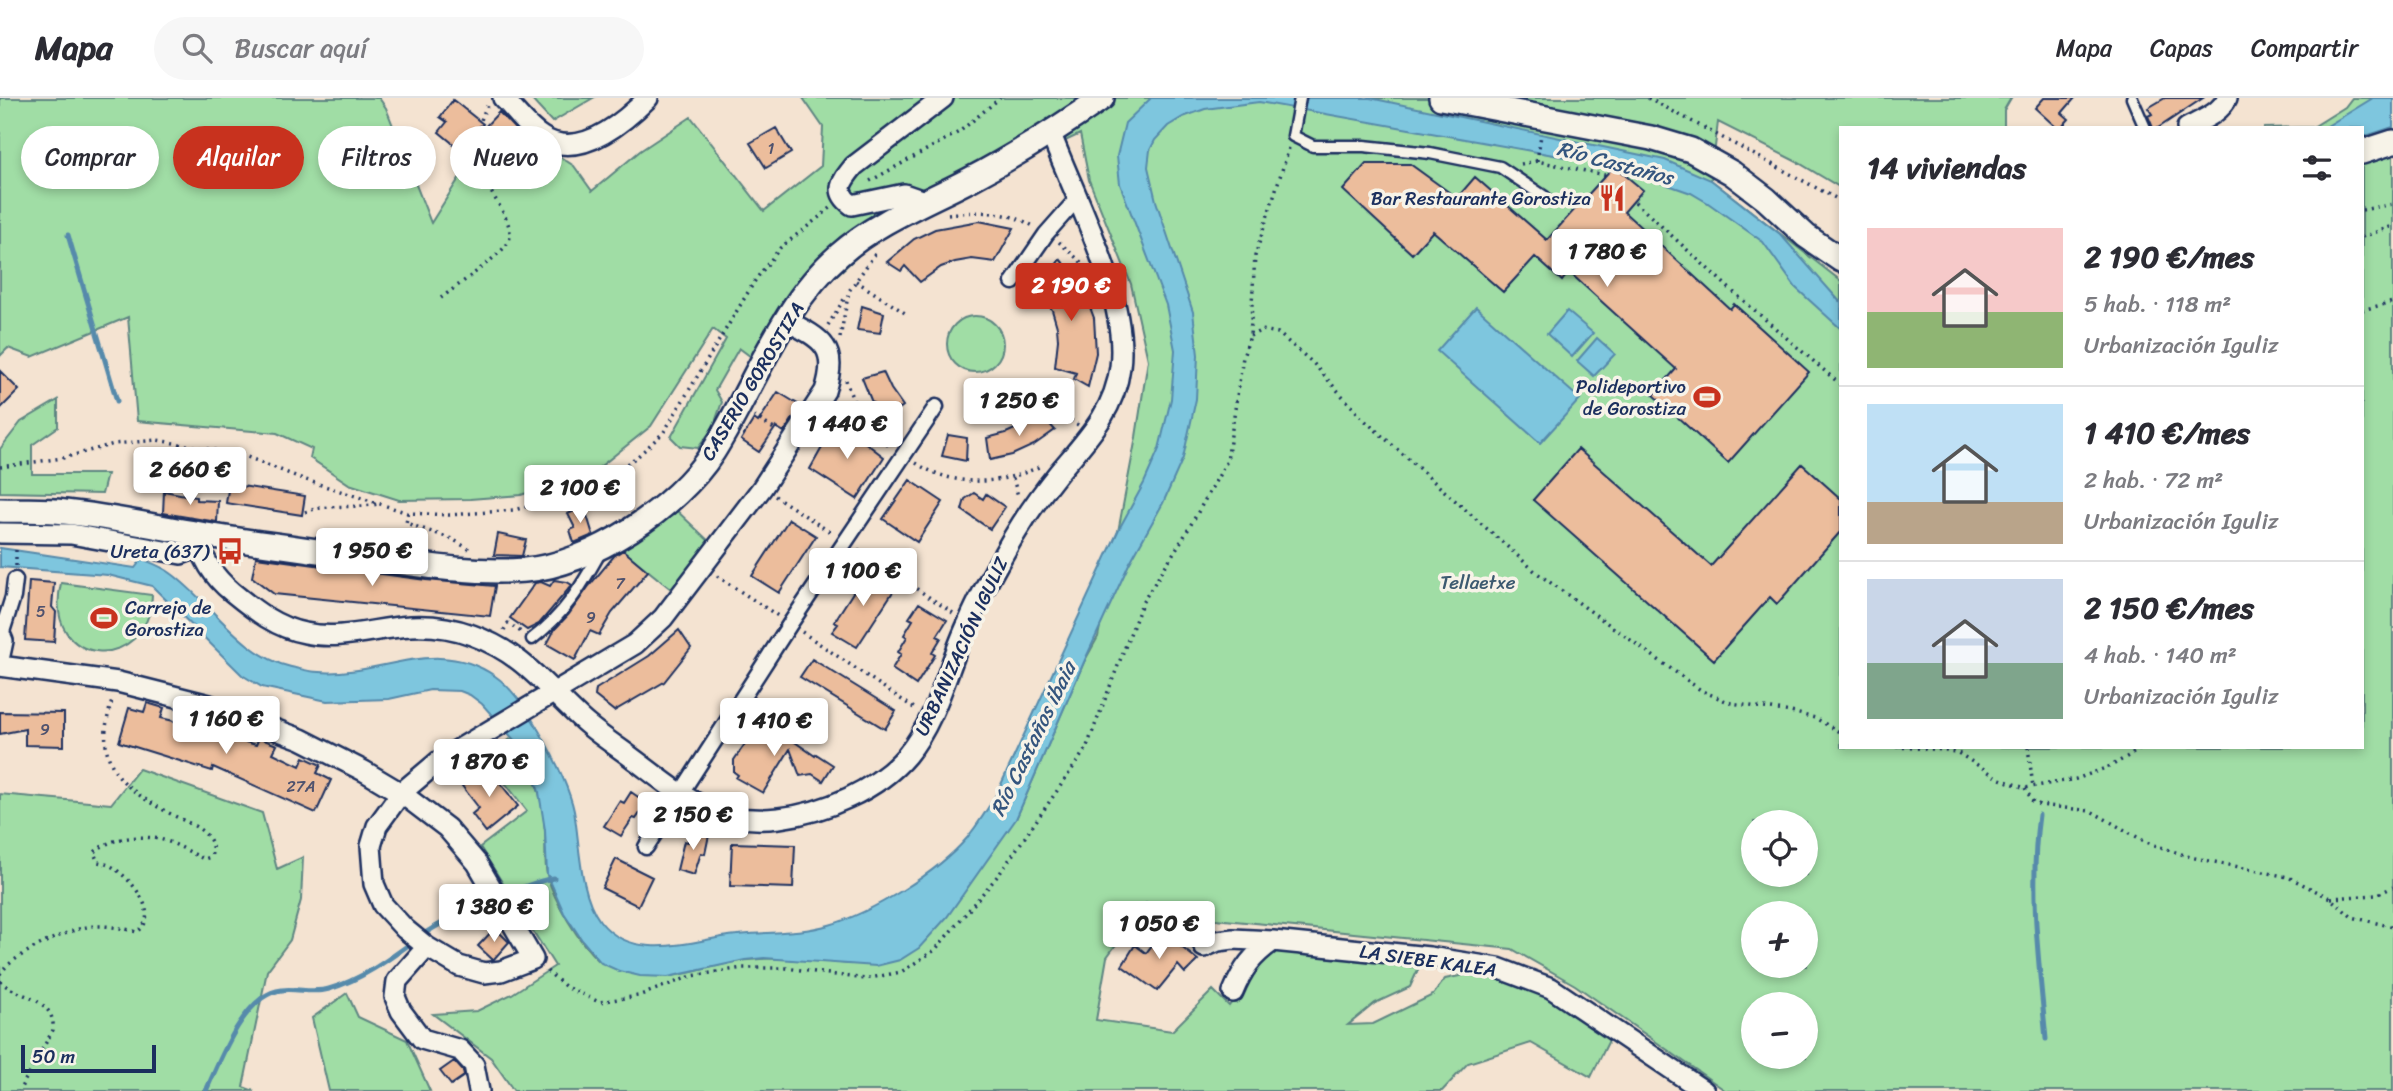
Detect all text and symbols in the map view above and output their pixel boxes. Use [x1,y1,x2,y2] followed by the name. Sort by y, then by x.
[154,17,644,80] search box
[35,19,112,77] text: Mapa
[234,25,367,71] text: Buscar aquí
[2056,27,2112,69] text: Mapa
[2150,27,2213,69] text: Capas
[2251,27,2358,69] text: Compartir
[178,29,216,67] icon: search
[21,126,159,189] chip: Comprar
[173,126,304,189] chip: Alquilar
[318,126,436,189] chip: Filtros
[450,126,562,189] chip: Nuevo
[1553,129,1679,197] water label: Río Castaños
[768,134,775,163] house number: 1
[1867,141,2026,195] text: 14 viviendas
[2298,149,2336,187] icon: filters
[1371,182,1591,215] place label: Bar Restaurante Gorostiza
[1597,183,1627,213] restaurant icon: Bar Restaurante Gorostiza
[1542,230,1672,289] pin: 1 780 €
[2084,230,2254,284] text: 2 190 €/mes
[1568,231,1646,272] text: 1 780 €
[1923,256,2007,340] icon: home
[1006,264,1136,323] pin: 2 190 €
[1031,265,1111,306] text: 2 190 €
[2084,284,2231,325] text: 5 hab. · 118 m²
[692,295,813,467] street label: CASERIO GOROSTIZA
[2084,325,2279,366] text: Urbanización Iguliz
[1576,370,1686,425] place label: Polideportivo de Gorostiza
[954,378,1084,438] pin: 1 250 €
[980,380,1058,421] text: 1 250 €
[1692,382,1722,412] sports icon: Polideportivo de Gorostiza
[782,402,912,461] pin: 1 440 €
[807,403,887,444] text: 1 440 €
[2084,406,2250,460] text: 1 410 €/mes
[1923,432,2007,516] icon: home
[125,448,255,507] pin: 2 660 €
[149,449,231,490] text: 2 660 €
[2084,460,2223,501] text: 2 hab. · 72 m²
[515,466,645,525] pin: 2 100 €
[540,467,620,508] text: 2 100 €
[2084,501,2279,542] text: Urbanización Iguliz
[307,528,437,588] pin: 1 950 €
[332,530,412,571] text: 1 950 €
[111,535,210,568] place label: Ureta (637)
[215,536,245,566] bus stop icon: Ureta (637)
[798,548,928,608] pin: 1 100 €
[825,550,901,591] text: 1 100 €
[905,551,1018,741] street label: URBANIZACIÓN IGULIZ
[1440,566,1516,599] park label: Tellaetxe
[615,569,625,598] house number: 7
[2084,581,2254,635] text: 2 150 €/mes
[125,591,212,646] place label: Carrejo de Gorostiza
[36,597,46,626] house number: 5
[89,603,119,633] sports icon: Carrejo de Gorostiza
[586,603,596,632] house number: 9
[1923,607,2007,691] icon: home
[2084,635,2237,676] text: 4 hab. · 140 m²
[979,653,1088,823] water label: Río Castaños ibaia
[2084,676,2279,717] text: Urbanización Iguliz
[161,696,291,756] pin: 1 160 €
[189,698,263,739] text: 1 160 €
[709,698,839,758] pin: 1 410 €
[736,700,812,741] text: 1 410 €
[40,715,50,744] house number: 9
[424,740,554,799] pin: 1 870 €
[450,741,528,782] text: 1 870 €
[287,772,315,801] house number: 27A
[628,792,758,852] pin: 2 150 €
[654,794,732,835] text: 2 150 €
[1741,810,1818,1069] map controls
[1741,810,1818,887] button: locate
[429,884,559,944] pin: 1 380 €
[455,886,533,927] text: 1 380 €
[1741,901,1818,978] button: +
[1094,902,1224,961] pin: 1 050 €
[1119,903,1199,944] text: 1 050 €
[1357,935,1498,986] street label: LA SIEBE KALEA
[1741,992,1818,1069] button: −
[32,1040,75,1073] text: 50 m
[21,1042,156,1074] scale bar

